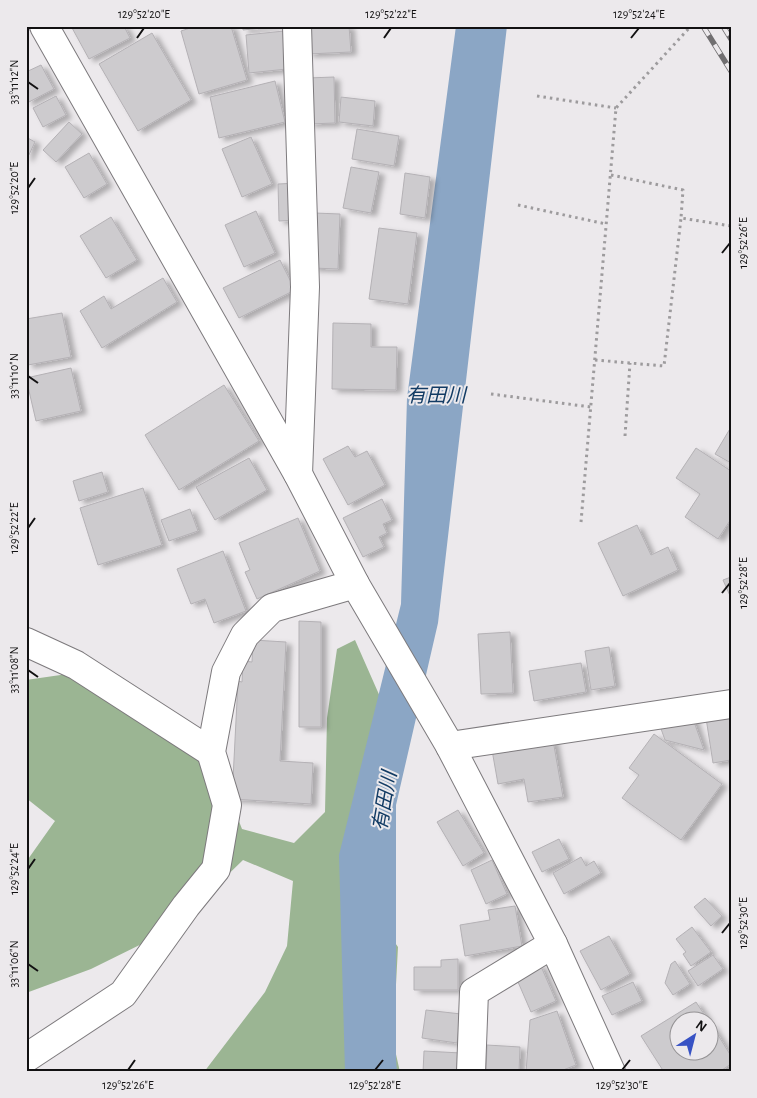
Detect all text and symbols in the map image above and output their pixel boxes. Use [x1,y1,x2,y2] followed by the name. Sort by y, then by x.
[118,8,170,20] text: 129°52'20"E
[365,8,417,20] text: 129°52'22"E
[613,8,665,20] text: 129°52'24"E
[8,60,20,104] text: 33°11'12"N
[8,162,20,214] text: 129°52'20"E
[737,217,749,269] text: 129°52'26"E
[8,353,20,399] text: 33°11'10"N
[406,385,468,406] water label: 有田川
[8,502,20,554] text: 129°52'22"E
[737,557,749,609] text: 129°52'28"E
[8,646,20,694] text: 33°11'08"N
[369,768,400,832] water label: 有田川
[8,843,20,895] text: 129°52'24"E
[737,897,749,949] text: 129°52'30"E
[8,940,20,988] text: 33°11'06"N
[670,1010,720,1060] north arrow
[693,1018,709,1035] text: N
[102,1079,154,1091] text: 129°52'26"E
[349,1079,401,1091] text: 129°52'28"E
[596,1079,648,1091] text: 129°52'30"E

